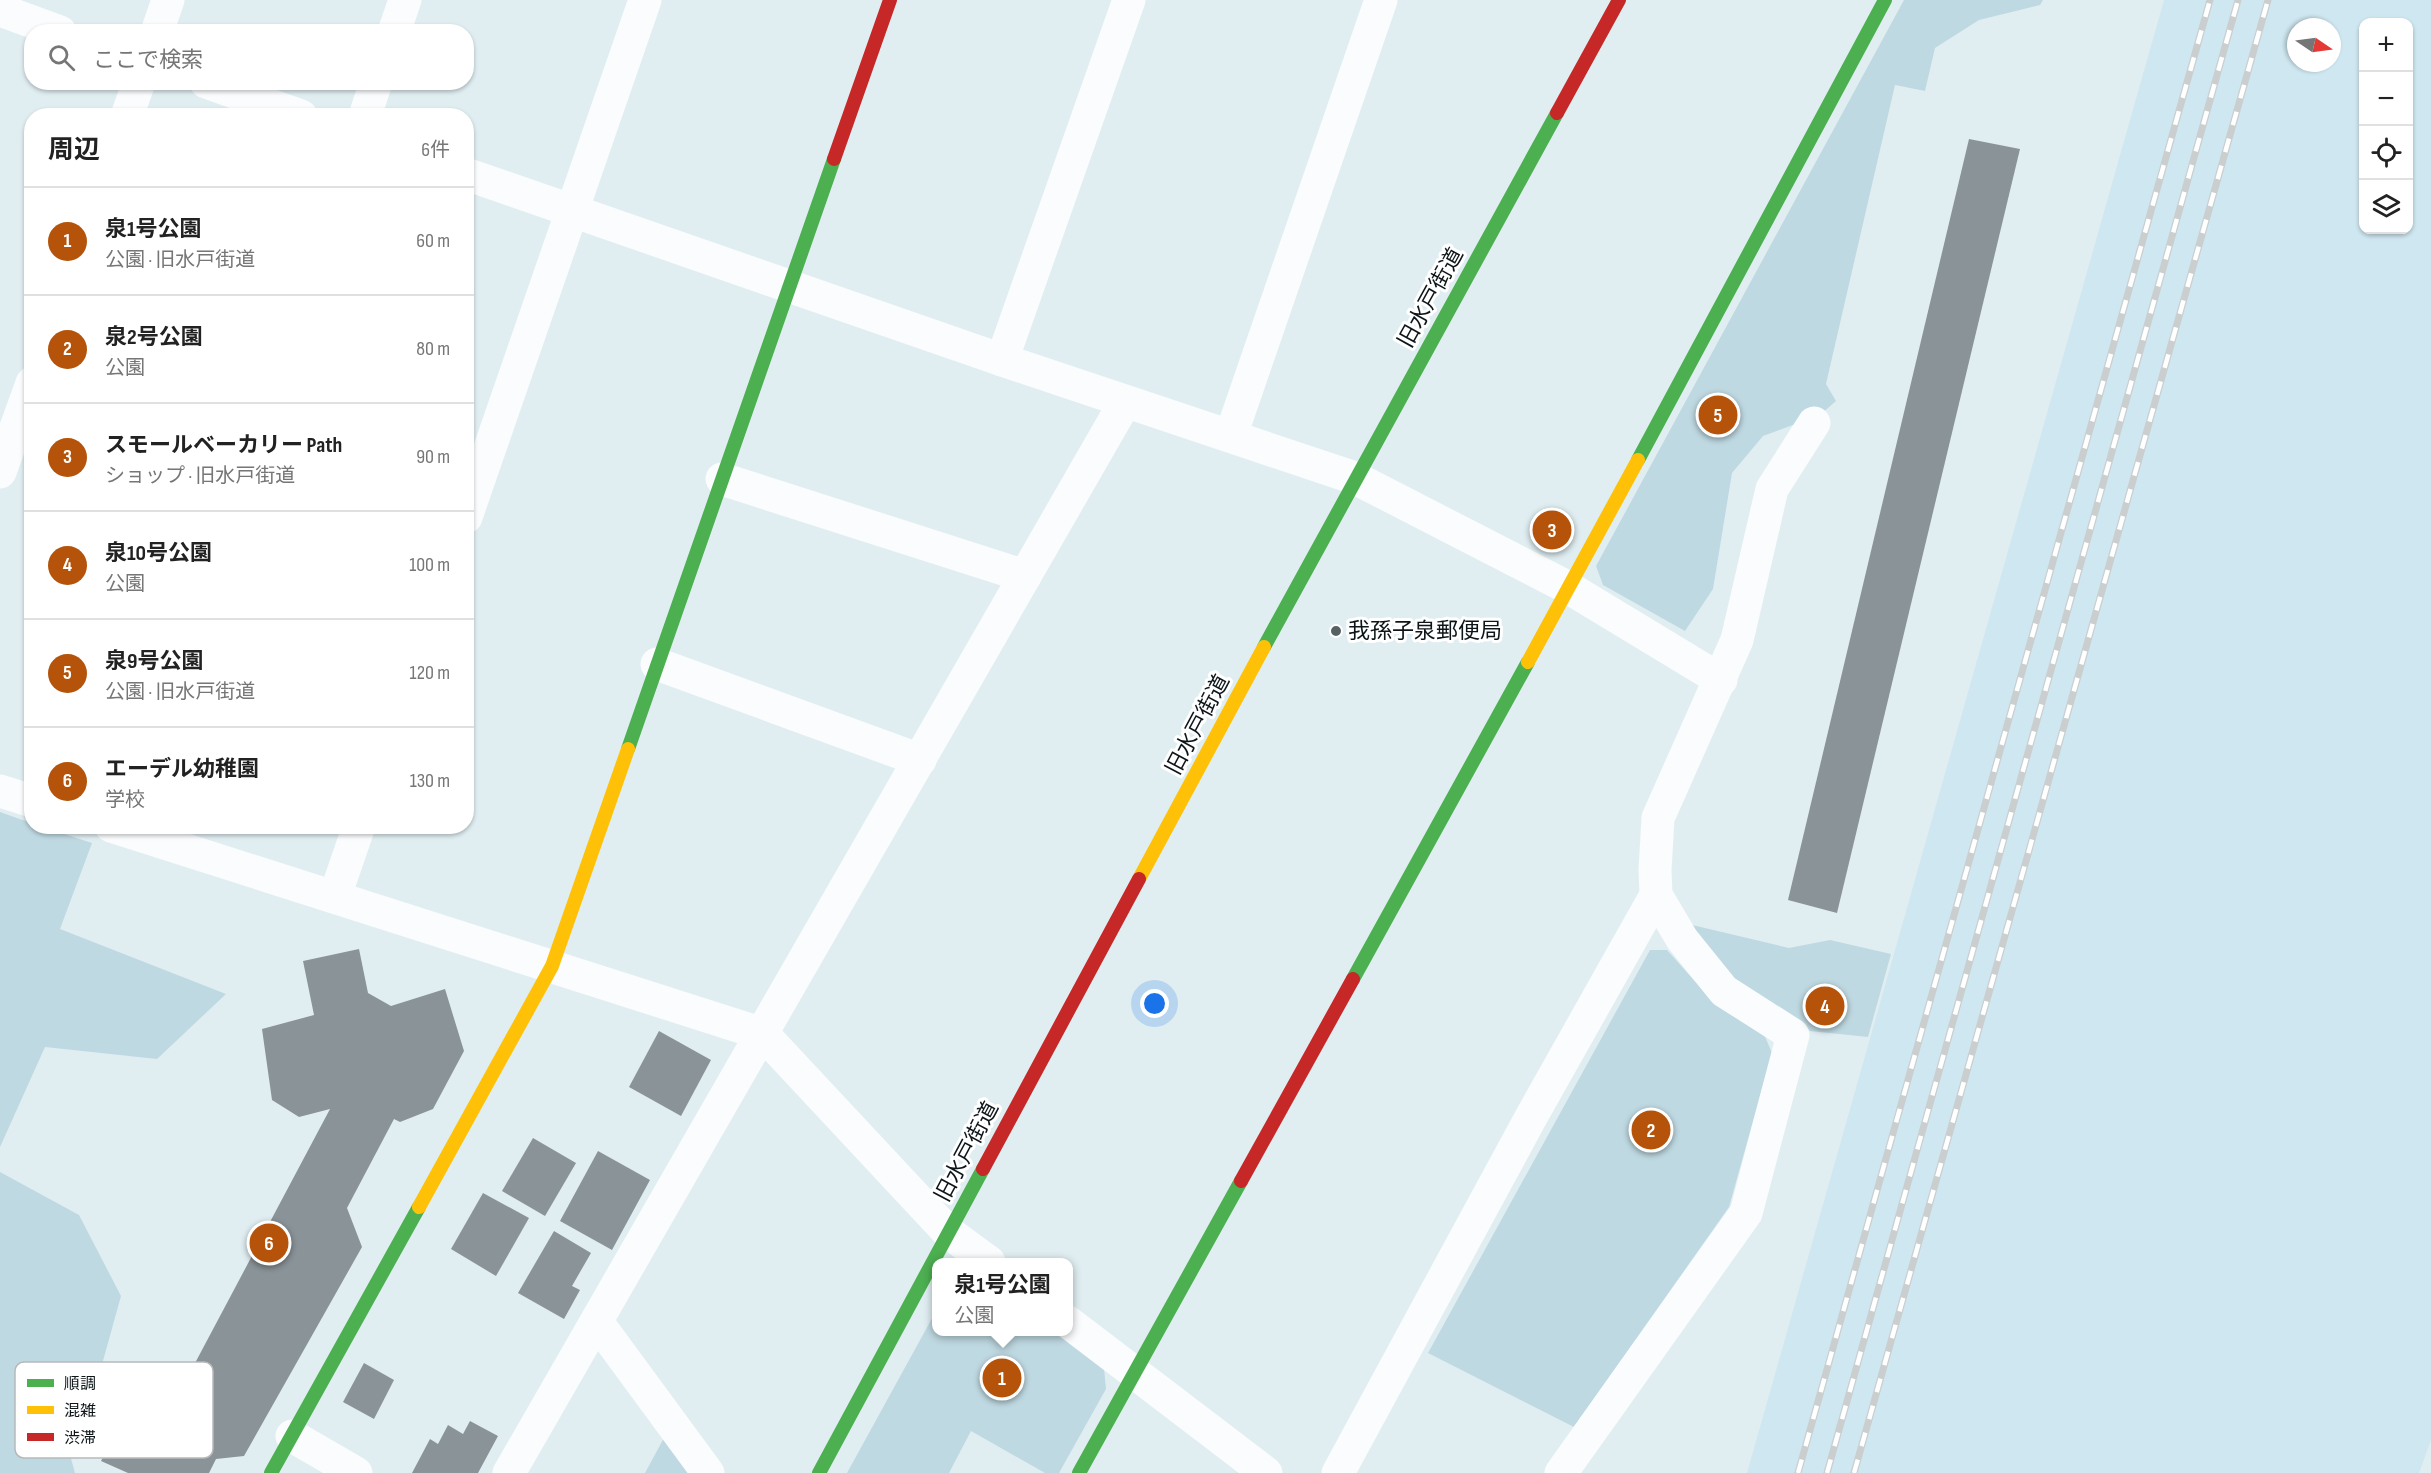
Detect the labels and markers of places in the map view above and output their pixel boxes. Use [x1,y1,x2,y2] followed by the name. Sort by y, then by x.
[1698,392,1738,438] pin: 5
[1532,508,1572,552] pin: 3
[1348,618,1502,645] place label: 我孫子泉郵便局
[1329,624,1343,638] marker: 我孫子泉郵便局
[1806,984,1844,1028] pin: 4
[1632,1108,1670,1152] pin: 2
[250,1220,288,1266] pin: 6
[982,1356,1022,1400] pin: 1

